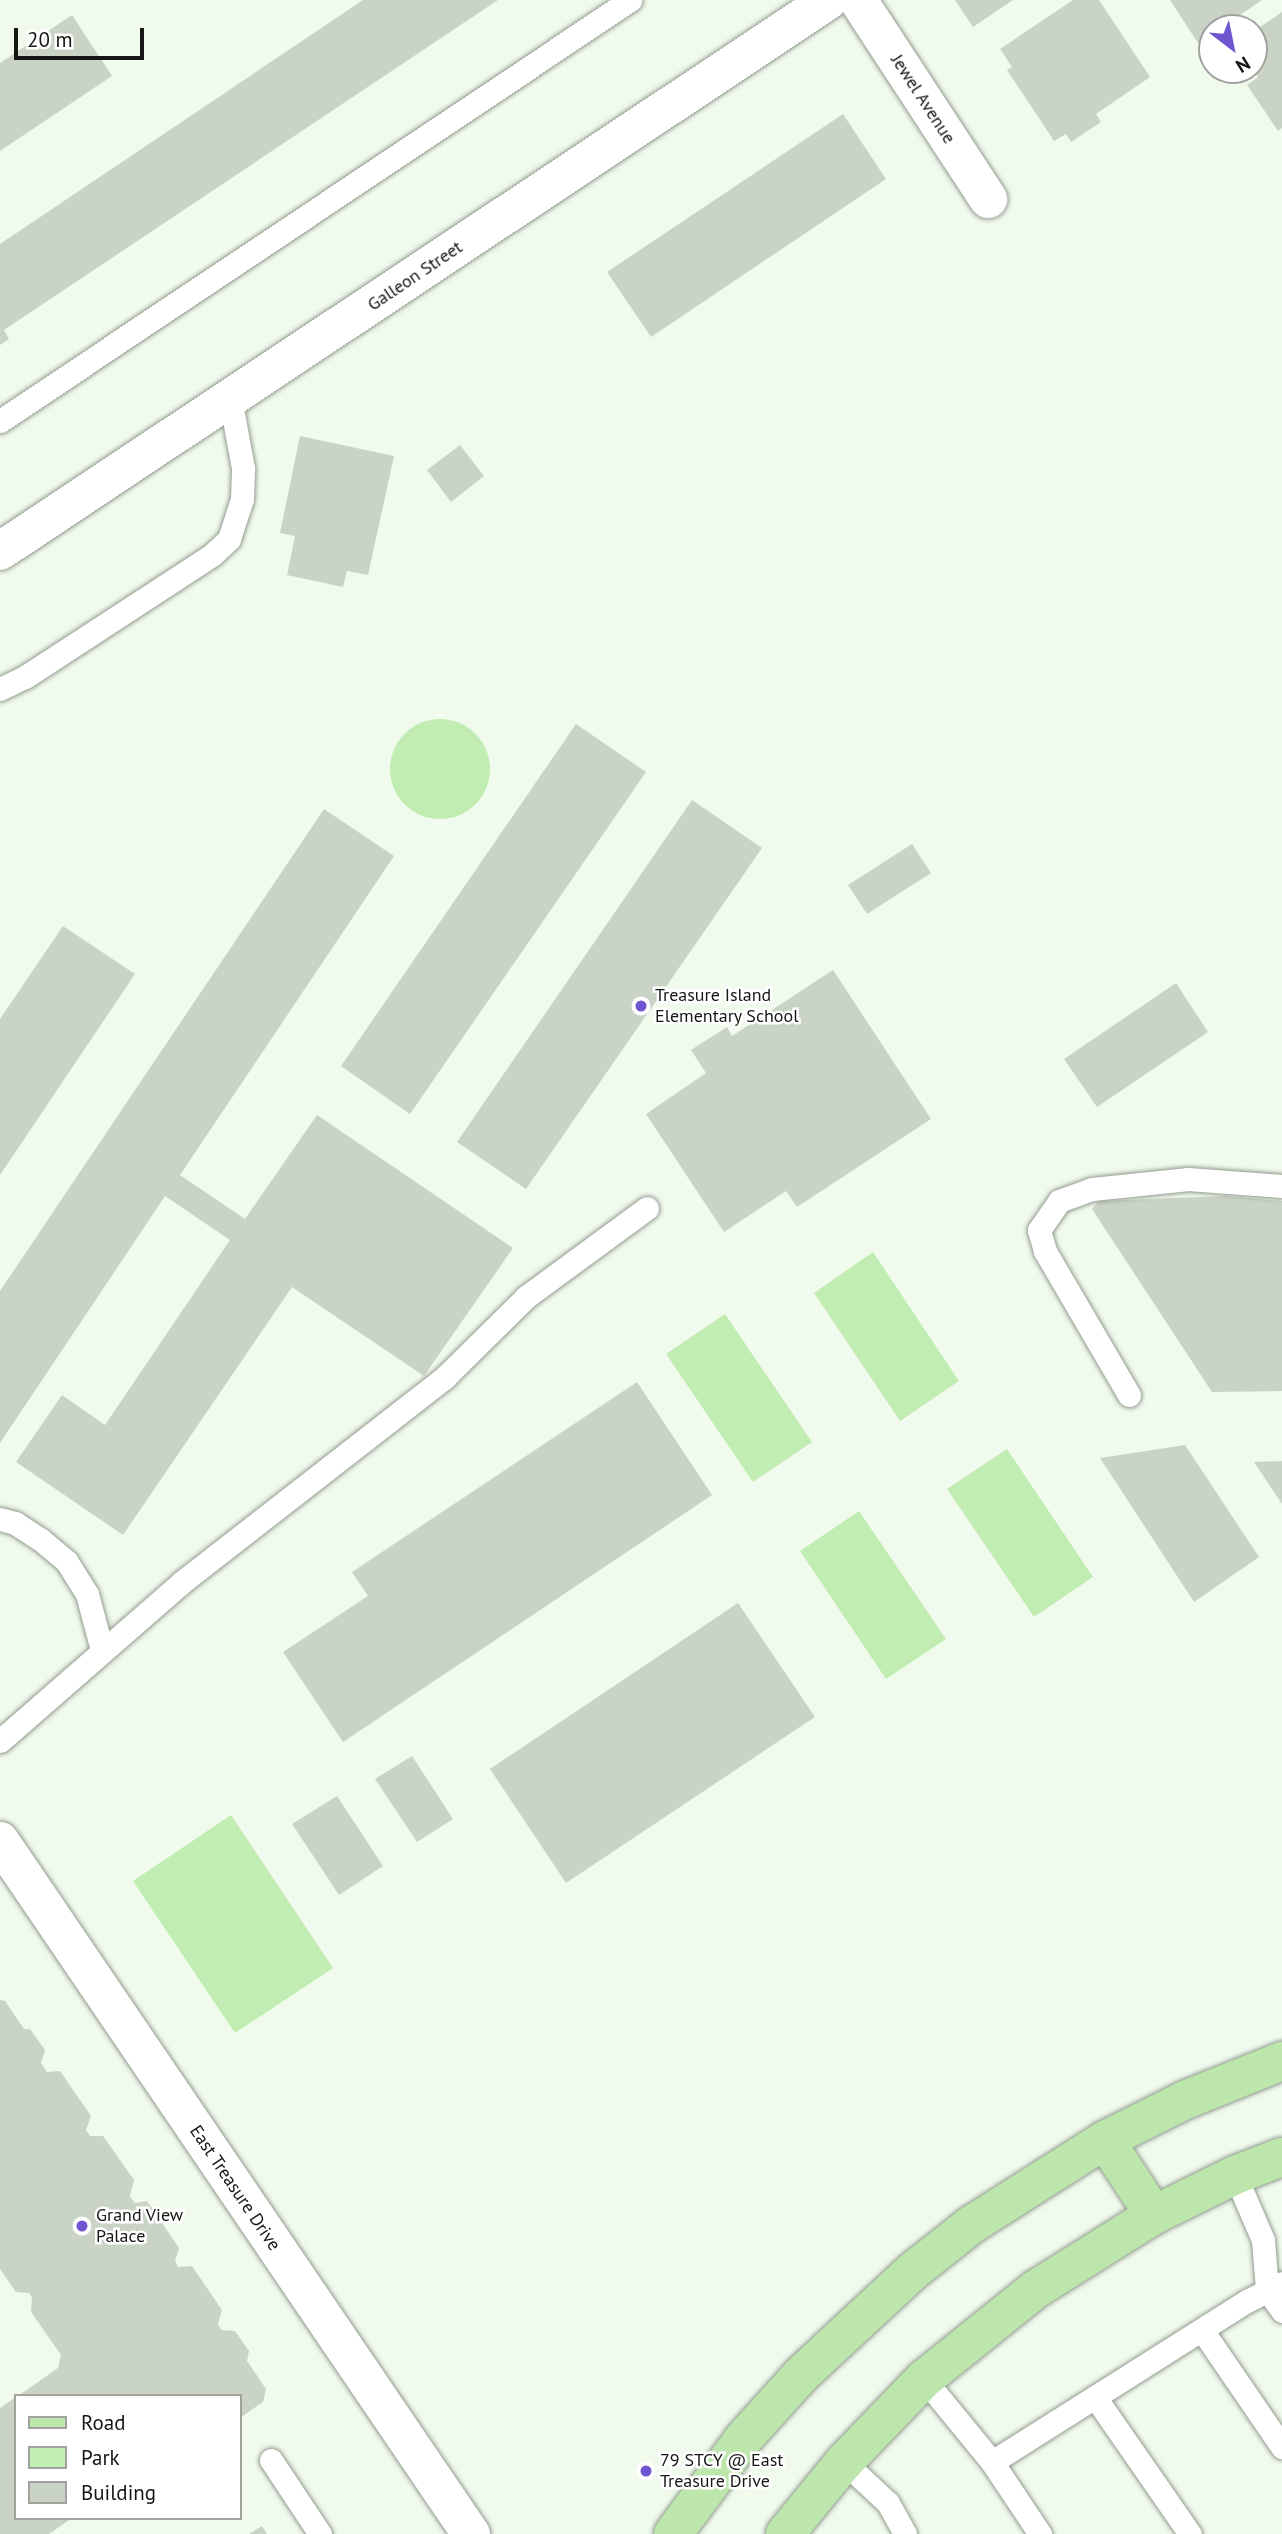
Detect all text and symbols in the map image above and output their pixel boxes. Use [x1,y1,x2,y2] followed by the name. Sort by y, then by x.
[18,14,147,58] scale bar
[1198,14,1268,84] north arrow
[27,26,73,53] text: 20 m
[886,50,960,148] street label: Jewel Avenue
[1231,52,1255,79] text: N
[363,236,467,316] street label: Galleon Street
[655,985,799,1028] place label: Treasure Island Elementary School
[633,998,649,1014] marker: Treasure Island Elementary School
[185,2121,285,2255] street label: East Treasure Drive
[96,2205,184,2248] place label: Grand View Palace
[74,2218,90,2234] marker: Grand View Palace
[14,2394,242,2520] legend
[81,2409,125,2436] text: Road
[81,2444,120,2471] text: Park
[660,2450,784,2492] place label: 79 STCY @ East Treasure Drive
[638,2463,654,2479] marker: 79 STCY @ East Treasure Drive
[81,2479,156,2506] text: Building

